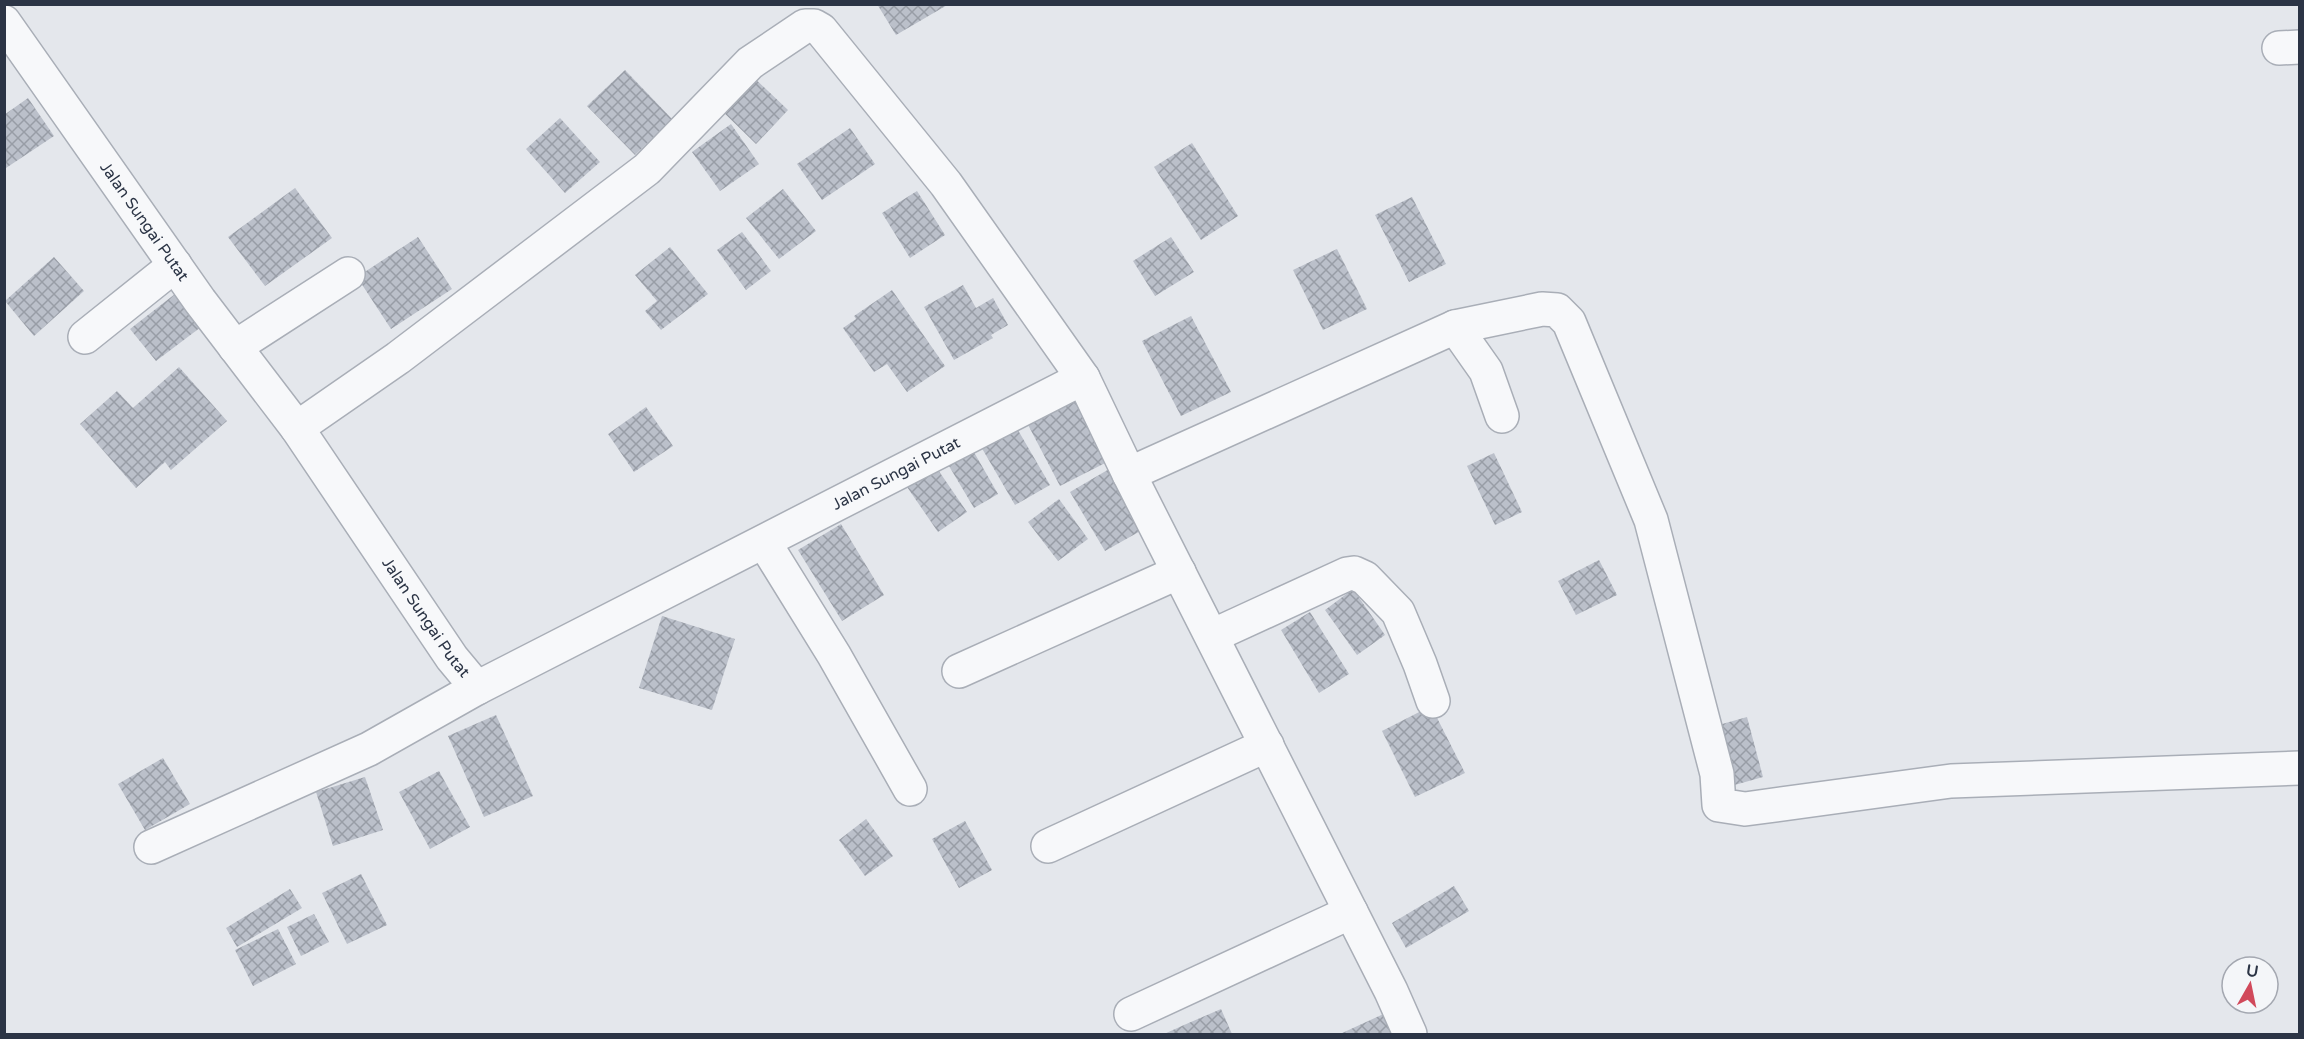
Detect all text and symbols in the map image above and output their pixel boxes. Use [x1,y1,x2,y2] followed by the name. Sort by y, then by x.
[95,158,193,285] street label: Jalan Sungai Putat
[829,432,964,515] street label: Jalan Sungai Putat
[377,554,474,682] street label: Jalan Sungai Putat
[2220,955,2280,1015] north arrow
[2245,960,2260,982] text: U

